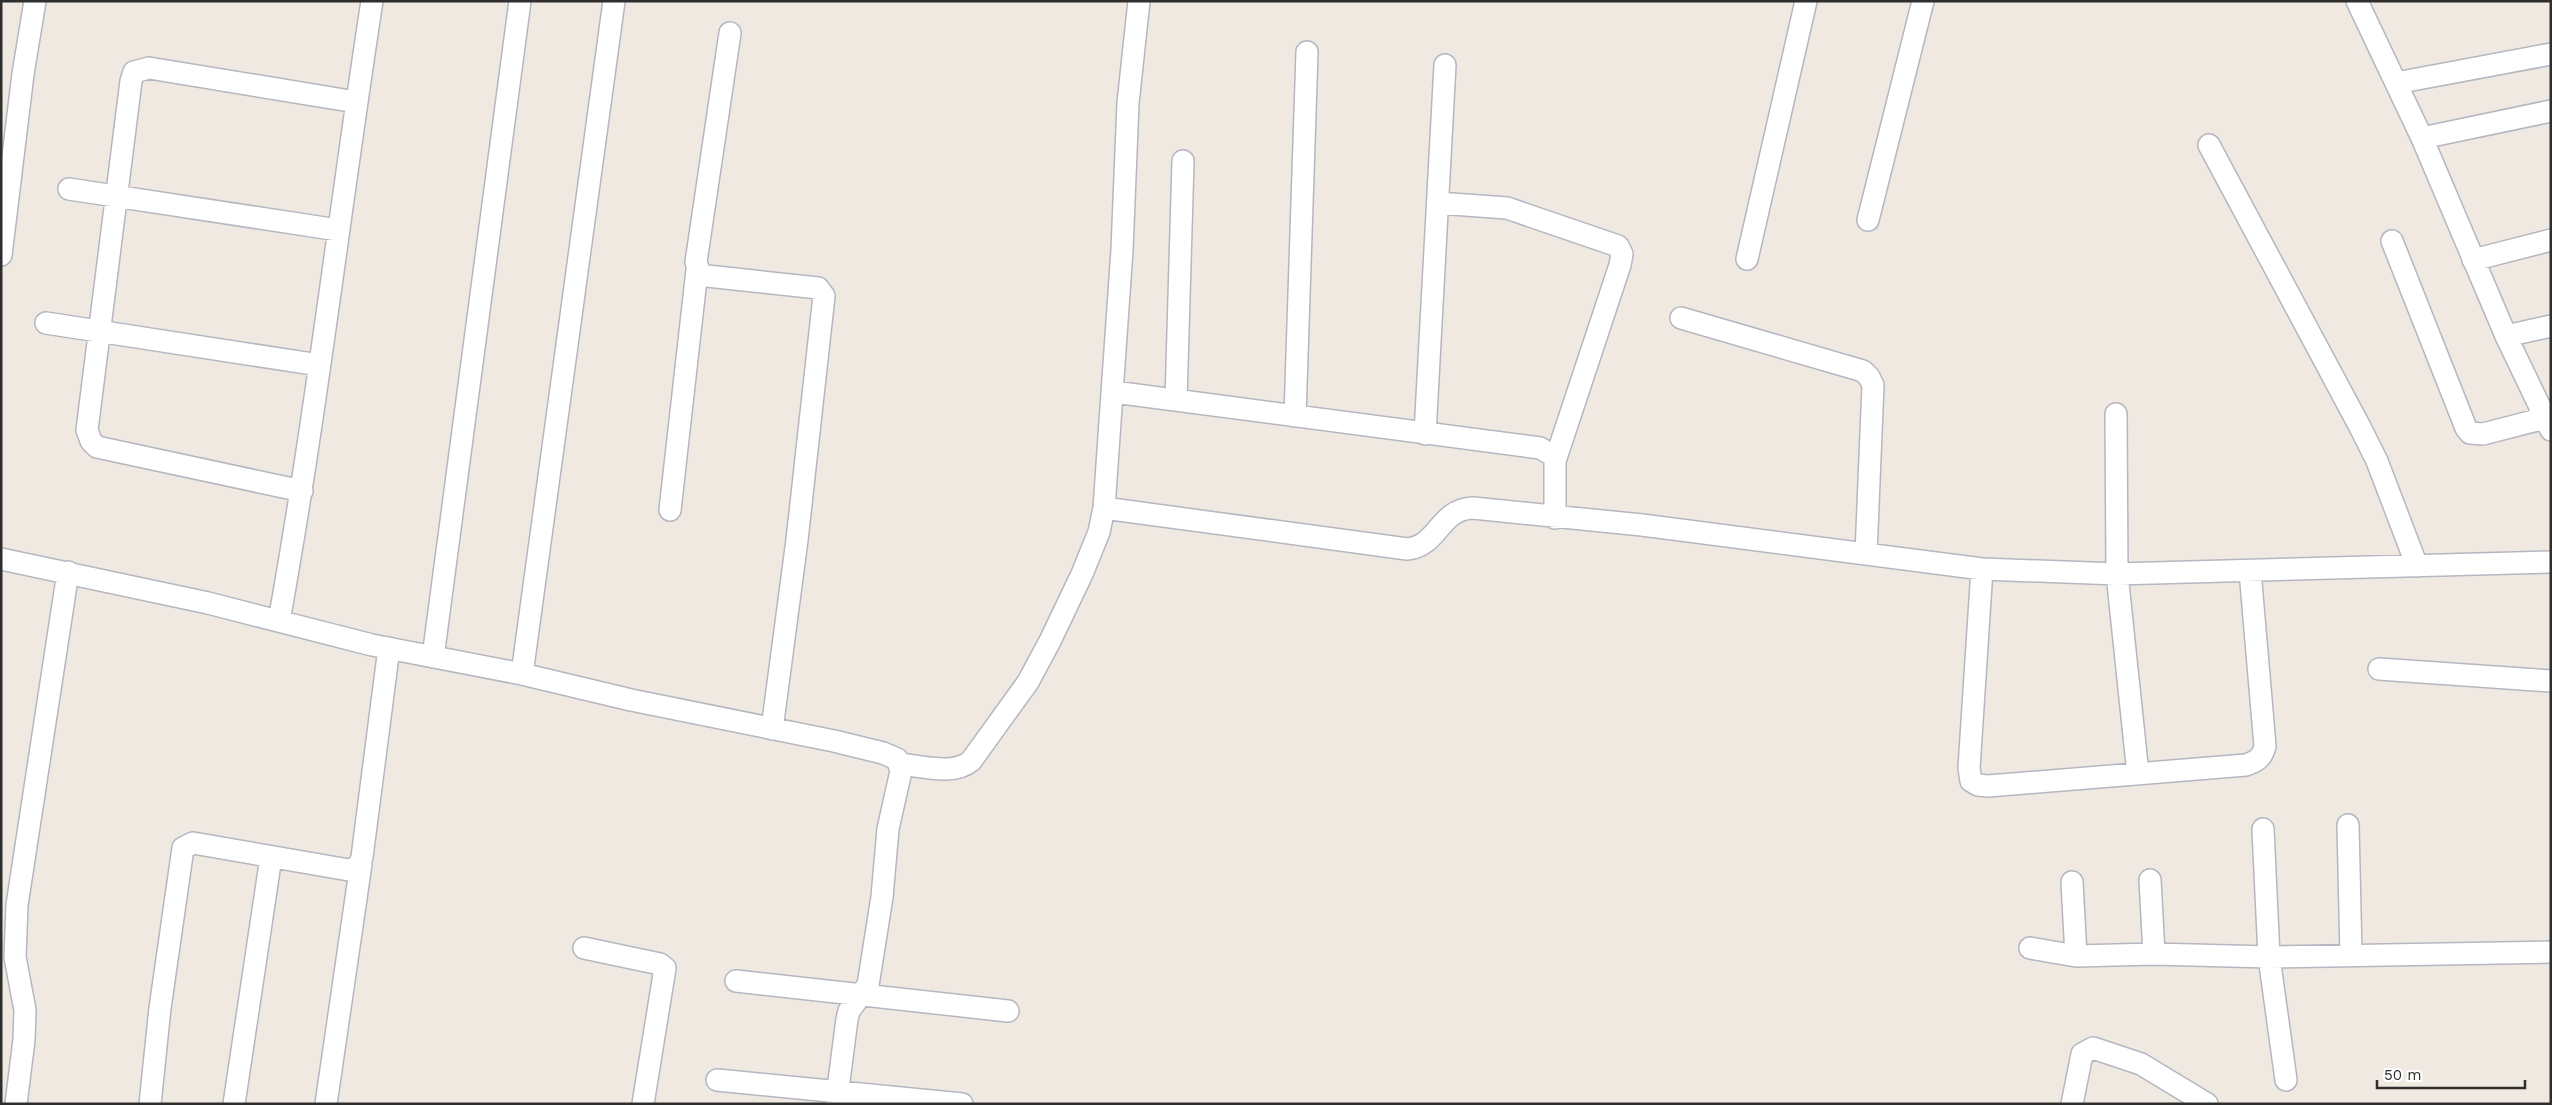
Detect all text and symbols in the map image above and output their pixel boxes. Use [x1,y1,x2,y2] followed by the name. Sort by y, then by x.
[2377,1058,2524,1090] scale bar
[2384,1066,2421,1084] text: 50 m

